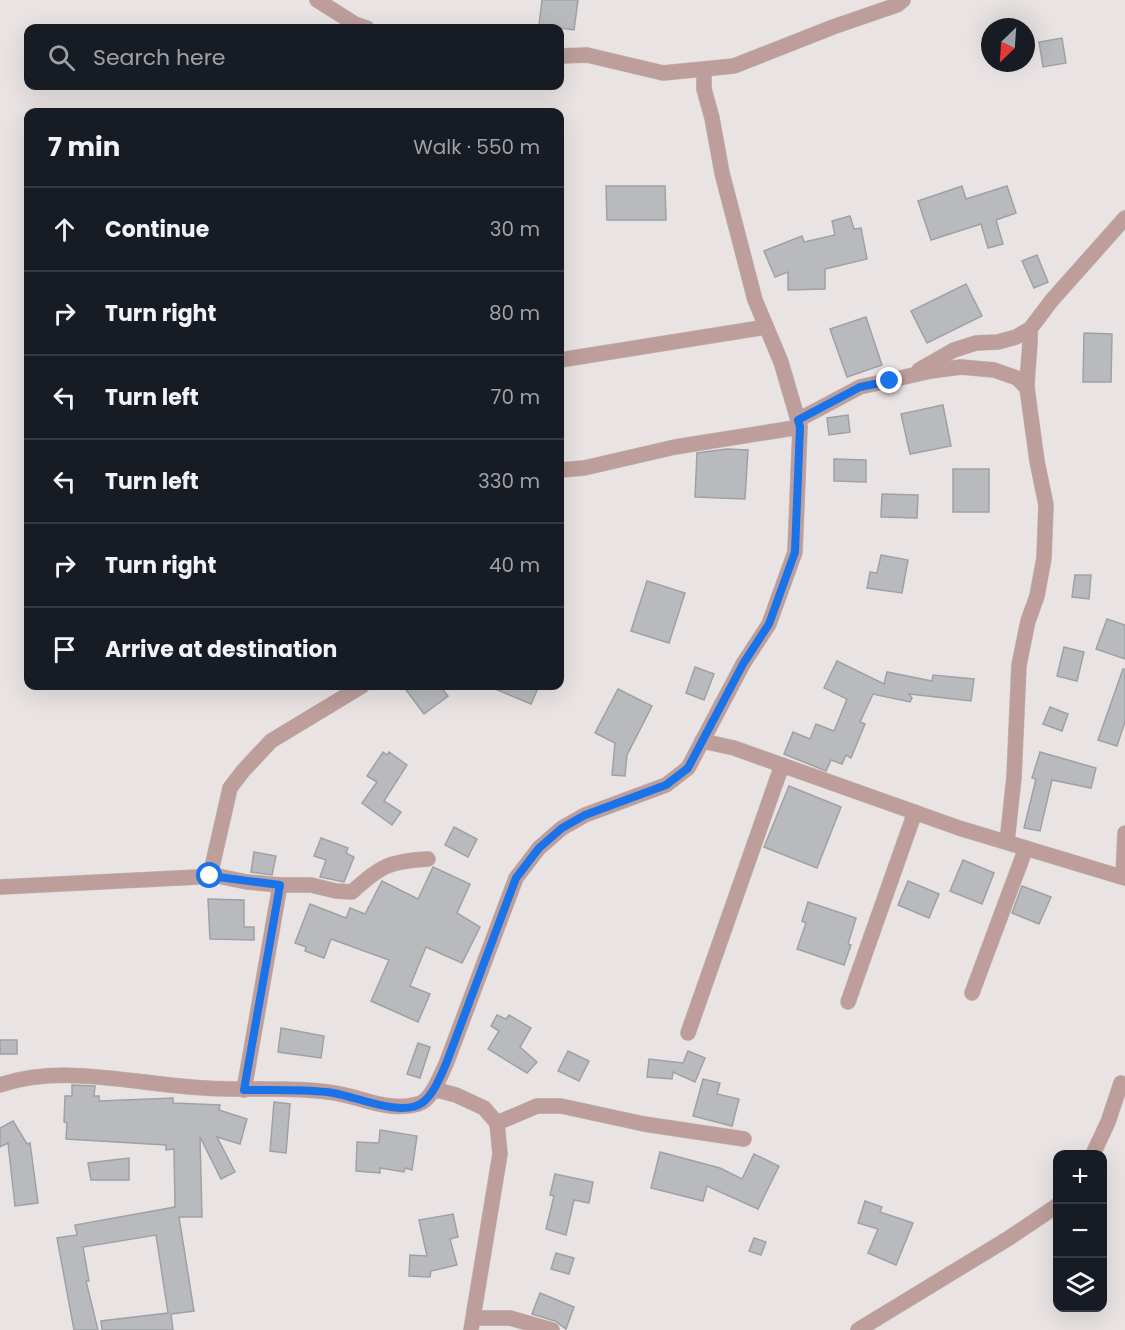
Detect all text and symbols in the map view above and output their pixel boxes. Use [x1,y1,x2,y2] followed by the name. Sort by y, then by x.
[981,18,1035,72] north arrow
[24,24,564,90] search box
[45,41,78,74] icon: search
[93,42,226,73] text: Search here
[48,129,120,165] text: 7 min
[413,133,540,161] text: Walk · 550 m
[48,213,81,246] icon: ahead
[105,214,209,245] text: Continue
[490,215,540,243] text: 30 m
[48,297,81,330] icon: right
[105,298,216,329] text: Turn right
[489,299,540,327] text: 80 m
[876,367,902,393] route end
[48,381,81,414] icon: left
[105,382,199,413] text: Turn left
[491,383,540,411] text: 70 m
[48,465,81,498] icon: left
[105,466,199,497] text: Turn left
[478,467,540,495] text: 330 m
[48,549,81,582] icon: right
[105,550,216,581] text: Turn right
[489,551,540,579] text: 40 m
[48,633,81,666] icon: arrive
[105,634,337,665] text: Arrive at destination
[196,862,222,888] route start
[1053,1150,1107,1312] map controls
[1053,1150,1107,1204] button: +
[1053,1204,1107,1258] button: −
[1053,1258,1107,1312] button: layers

